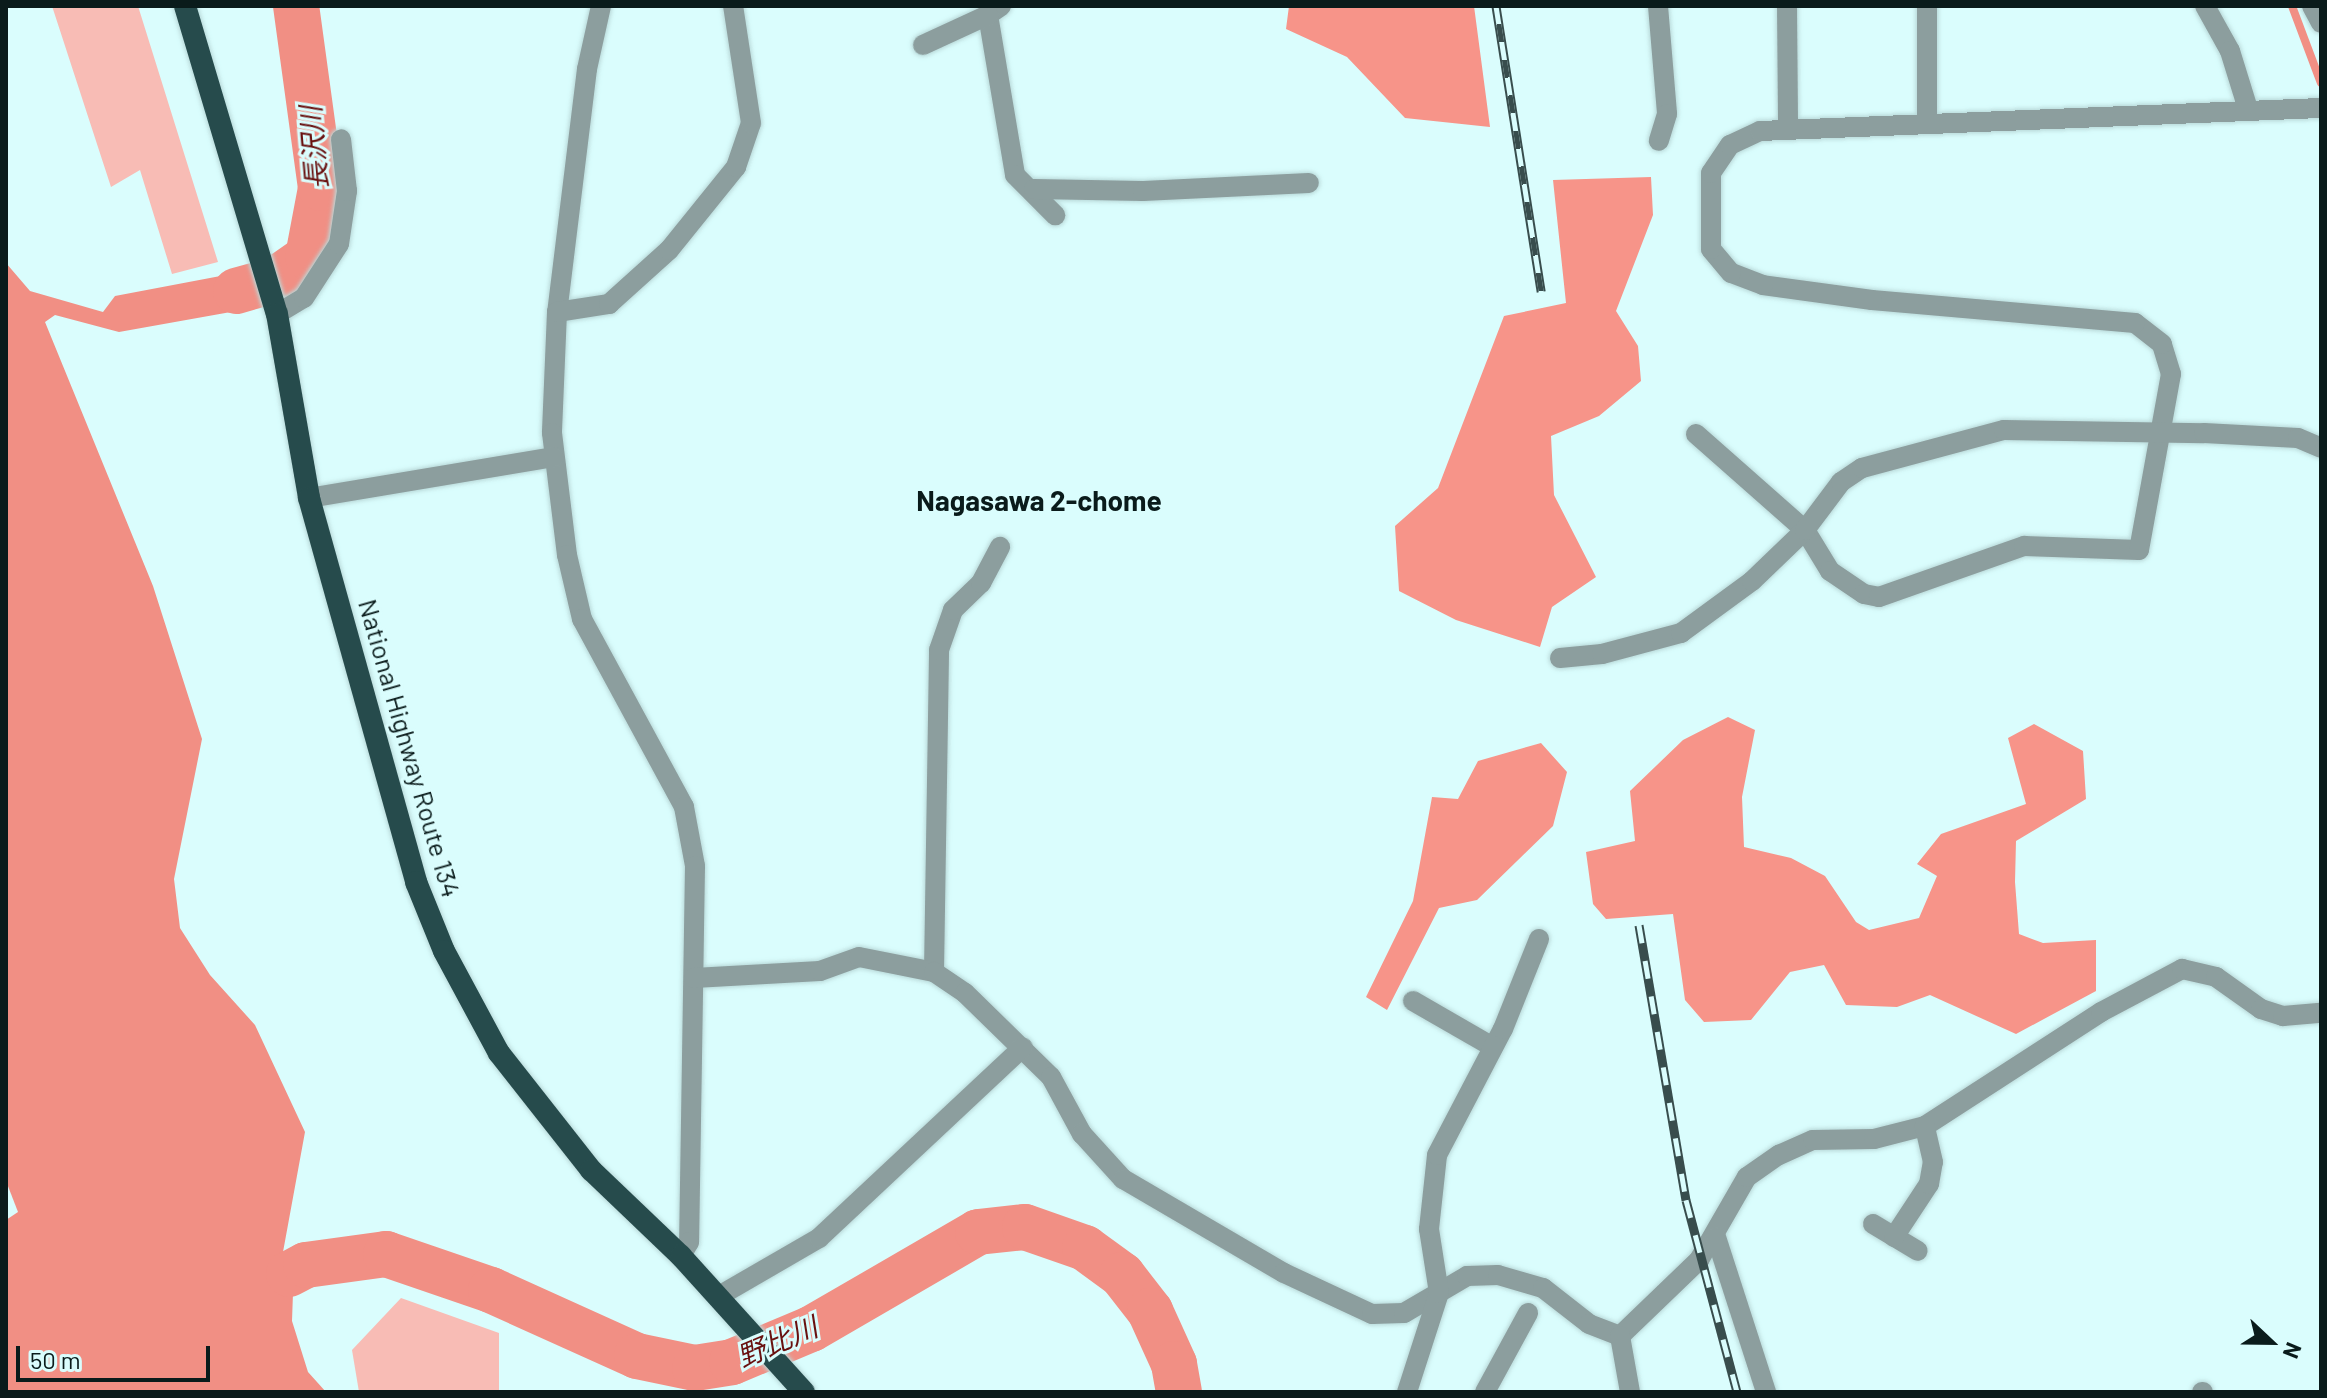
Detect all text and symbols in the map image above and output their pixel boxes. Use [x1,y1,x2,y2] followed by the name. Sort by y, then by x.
[293,105,333,191] water label: 長沢川
[916,483,1162,517] district label: Nagasawa 2-chome
[352,595,468,901] street label: National Highway Route 134
[2231,1302,2311,1382] north arrow
[732,1309,822,1373] water label: 野比川
[20,1330,214,1380] scale bar
[2278,1339,2308,1363] text: N
[30,1345,81,1374] text: 50 m

